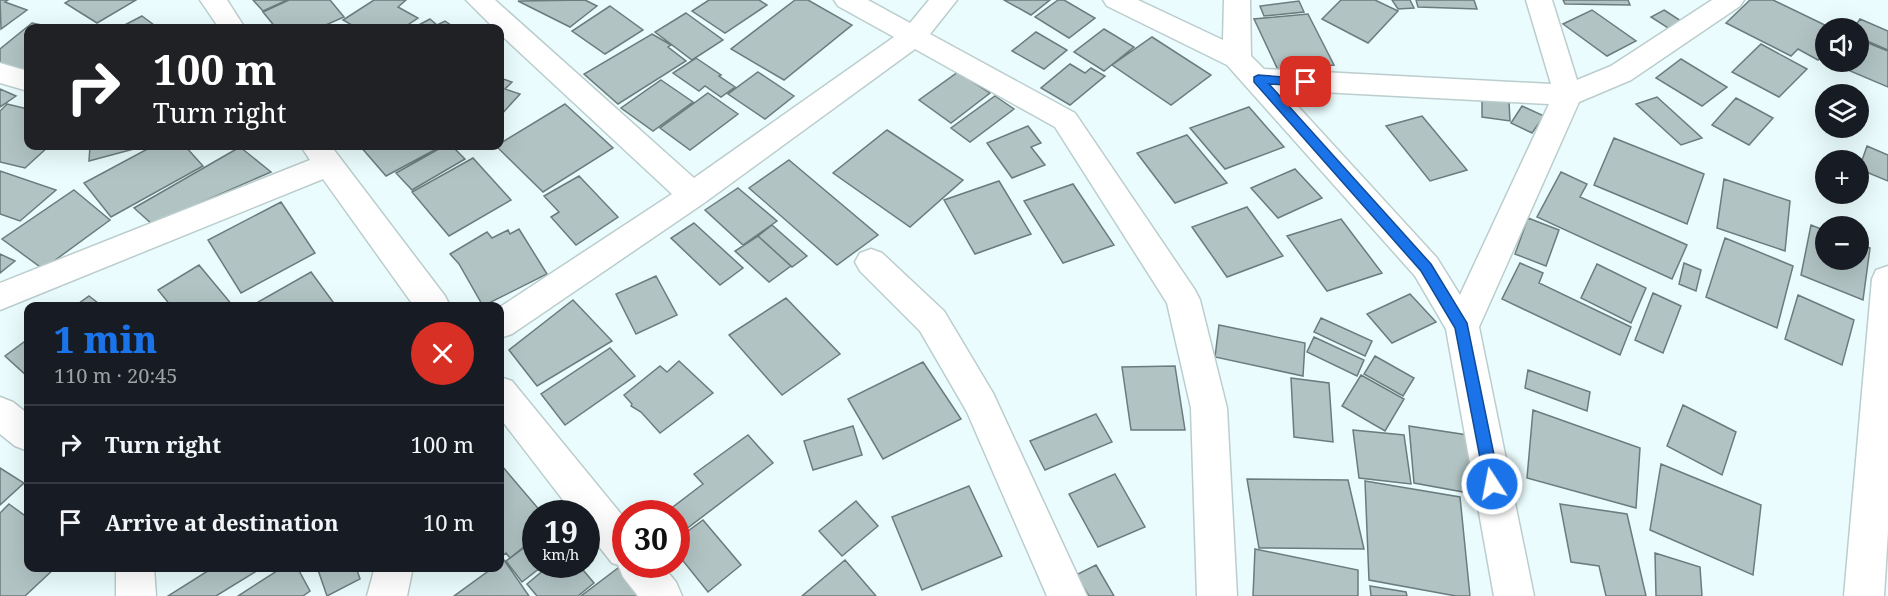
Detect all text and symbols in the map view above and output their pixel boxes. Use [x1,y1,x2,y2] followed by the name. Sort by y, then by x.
[1815,18,1869,270] map controls
[1815,18,1869,72] button: sound
[153,40,277,97] text: 100 m
[54,48,132,126] icon: right
[1280,56,1331,107] pin
[1289,65,1322,98] icon: arrive
[1815,84,1869,138] button: layers
[153,94,286,131] text: Turn right
[1815,150,1869,204] button: +
[1815,216,1869,270] button: −
[54,315,157,364] text: 1 min
[411,322,474,385] button: close
[54,362,177,389] text: 110 m · 20:45
[54,428,87,461] icon: right
[105,429,221,459] text: Turn right
[411,429,474,459] text: 100 m
[1460,452,1524,516] position arrow
[612,500,690,578] speed limit sign: 30
[54,506,87,539] icon: arrive
[105,507,339,537] text: Arrive at destination
[423,507,474,537] text: 10 m
[544,511,578,552] text: 19
[543,544,579,564] text: km/h

